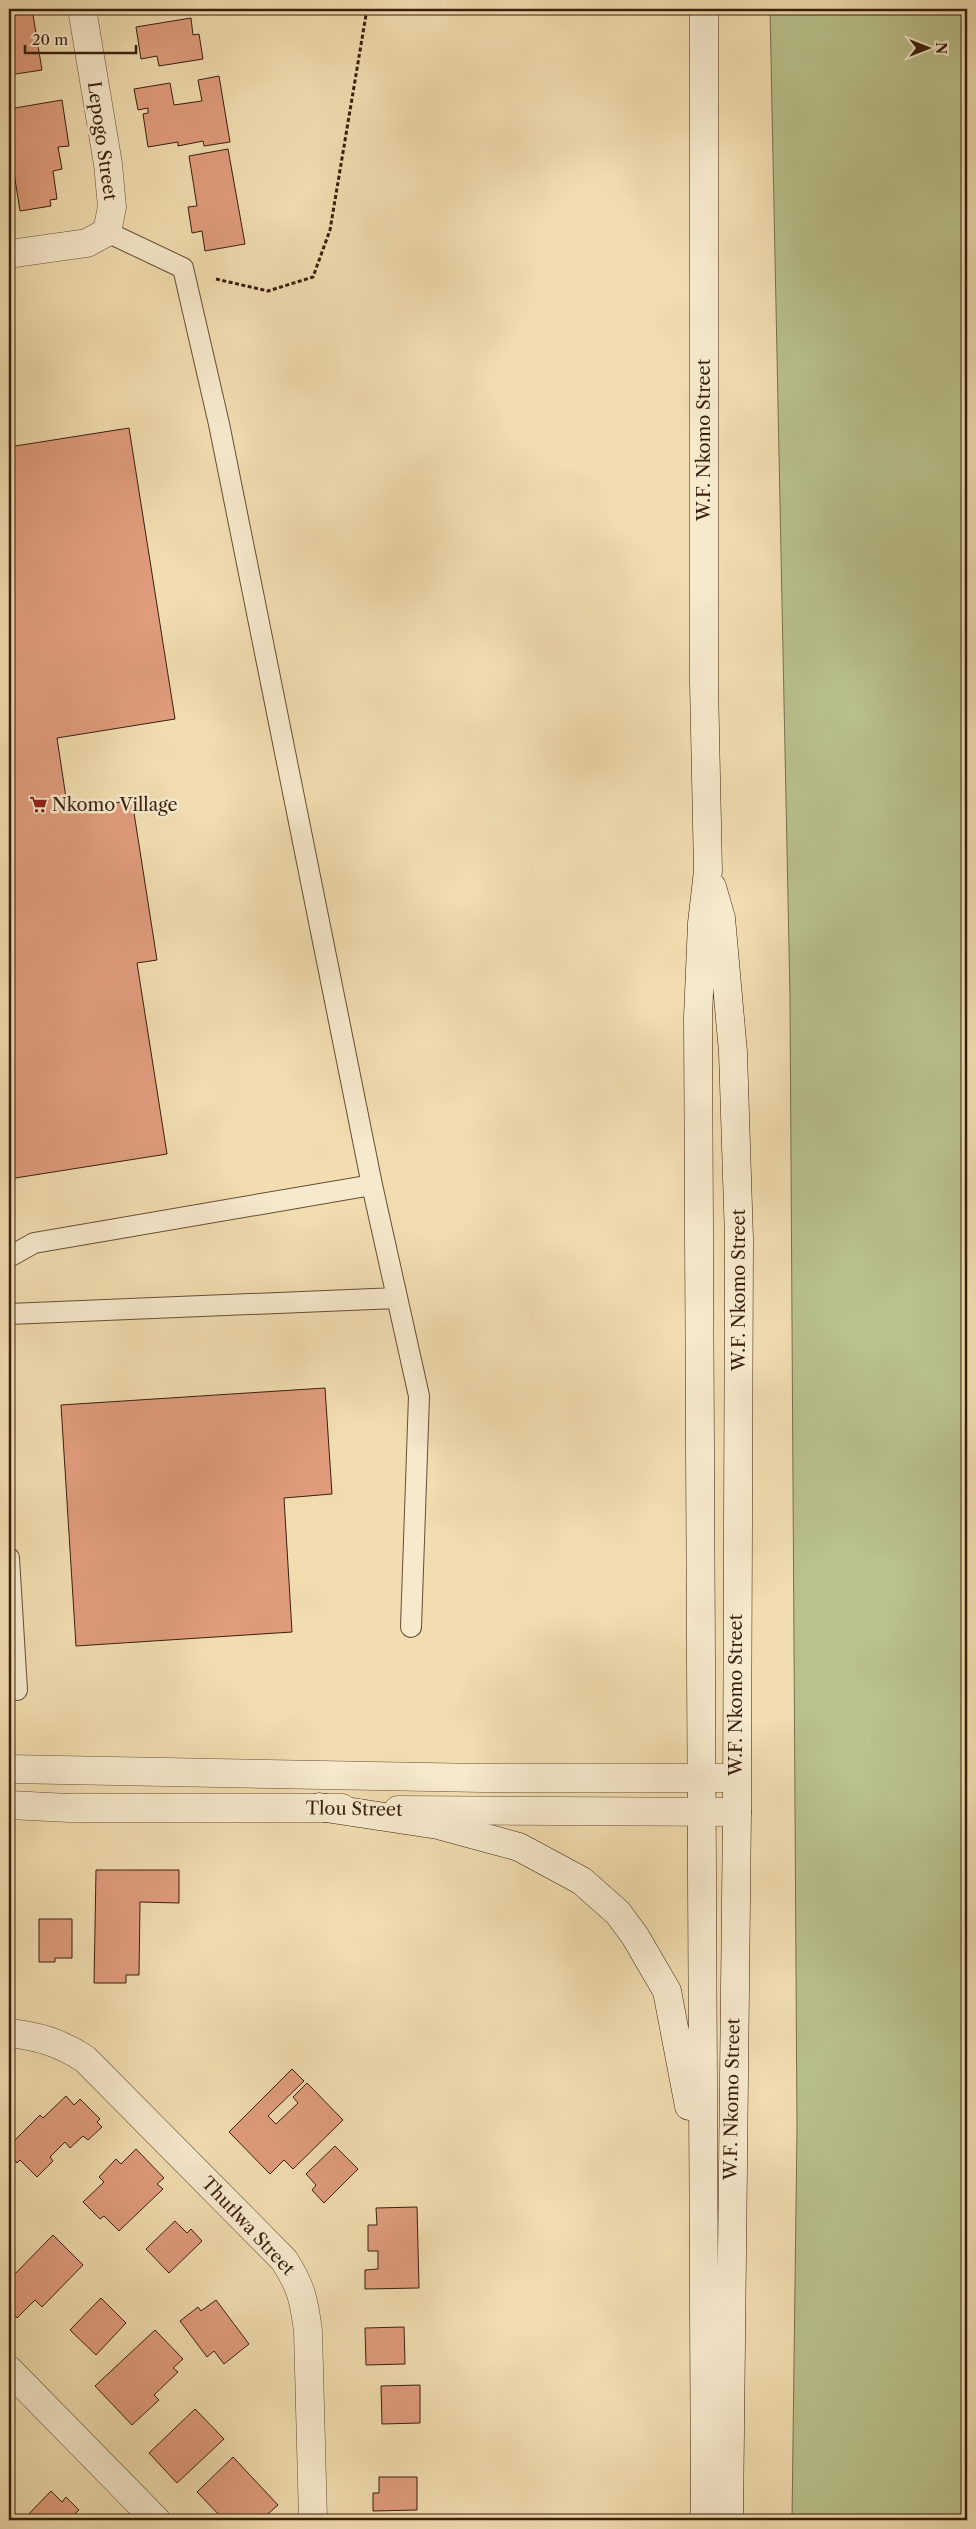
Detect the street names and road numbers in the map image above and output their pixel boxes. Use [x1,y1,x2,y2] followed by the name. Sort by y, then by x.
[83,80,121,203] street label: Lepogo Street
[693,358,715,522] street label: W.F. Nkomo Street
[728,1208,750,1372] street label: W.F. Nkomo Street
[725,1613,747,1777] street label: W.F. Nkomo Street
[305,1797,403,1821] street label: Tlou Street
[720,2017,744,2181] street label: W.F. Nkomo Street
[197,2172,300,2280] street label: Thutlwa Street

